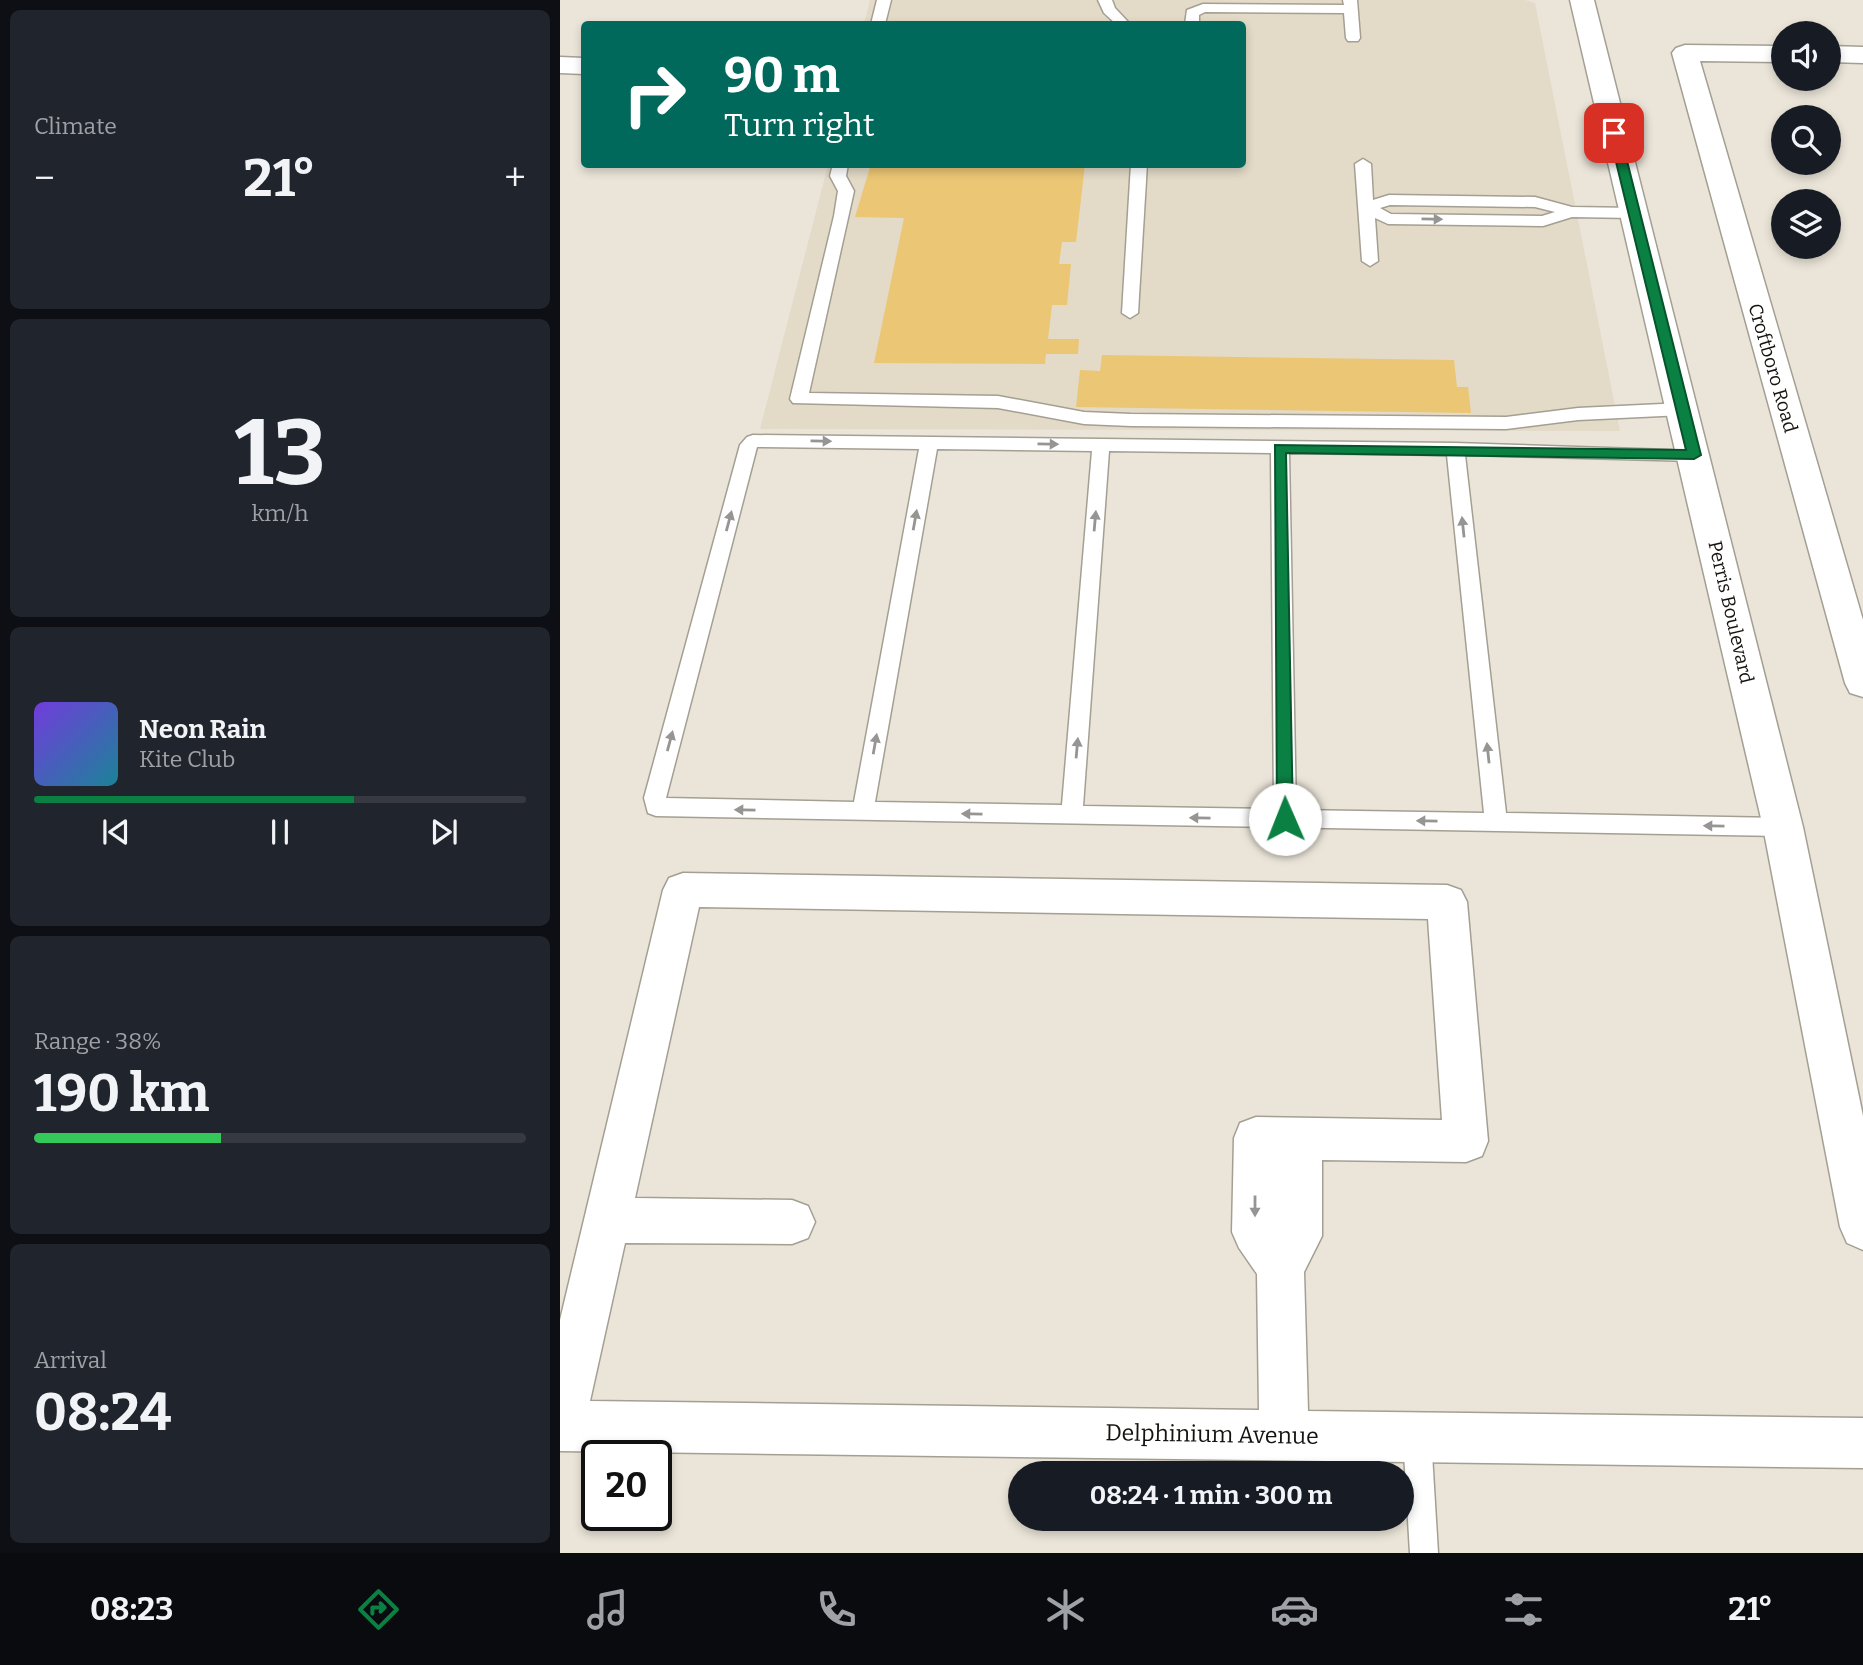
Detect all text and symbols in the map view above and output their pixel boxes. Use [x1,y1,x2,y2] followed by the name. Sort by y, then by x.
[1771,21,1841,259] map controls
[1771,21,1841,91] button: sound
[724,46,840,105] text: 90 m
[609,49,700,140] icon: right
[1584,103,1644,163] pin
[1771,105,1841,175] button: search
[724,106,875,144] text: Turn right
[34,112,117,140] text: Climate
[1595,114,1633,152] icon: arrive
[243,147,316,210] text: 21°
[34,155,55,201] text: −
[504,155,526,201] text: +
[1771,189,1841,259] button: layers
[1421,213,1443,225] one-way arrow
[1744,301,1802,435] street label: Croftboro Road
[234,399,326,508] text: 13
[810,435,832,447] one-way arrow
[1037,438,1059,450] one-way arrow
[252,499,308,527] text: km/h
[910,509,921,531] one-way arrow
[724,510,735,532] one-way arrow
[1090,510,1101,532] one-way arrow
[1458,516,1469,538] one-way arrow
[1703,538,1759,686] street label: Perris Boulevard
[139,714,266,745] text: Neon Rain
[666,730,676,751] one-way arrow
[870,733,881,755] one-way arrow
[1072,737,1083,759] one-way arrow
[1483,742,1494,764] one-way arrow
[139,745,235,773] text: Kite Club
[1248,782,1322,856] position arrow
[734,804,756,816] one-way arrow
[961,808,983,820] one-way arrow
[1189,812,1211,824] one-way arrow
[97,813,135,851] icon: previous
[261,813,299,851] icon: pause
[425,813,463,851] icon: next
[1416,815,1438,826] one-way arrow
[1703,820,1725,832] one-way arrow
[34,1027,161,1055] text: Range · 38%
[34,1062,209,1125] text: 190 km
[1249,1195,1261,1217] one-way arrow
[34,1346,107,1374] text: Arrival
[34,1381,171,1444] text: 08:24
[1105,1418,1319,1450] street label: Delphinium Avenue
[581,1440,672,1531] speed limit sign: 20
[1090,1480,1332,1511] text: 08:24 · 1 min · 300 m
[354,1585,403,1634] icon: directions
[583,1585,632,1634] icon: music
[812,1585,861,1634] icon: phone
[1041,1585,1090,1634] icon: climate
[1270,1585,1319,1634] icon: car
[1499,1585,1548,1634] icon: filters
[90,1590,174,1628] text: 08:23
[1728,1590,1773,1628] text: 21°

